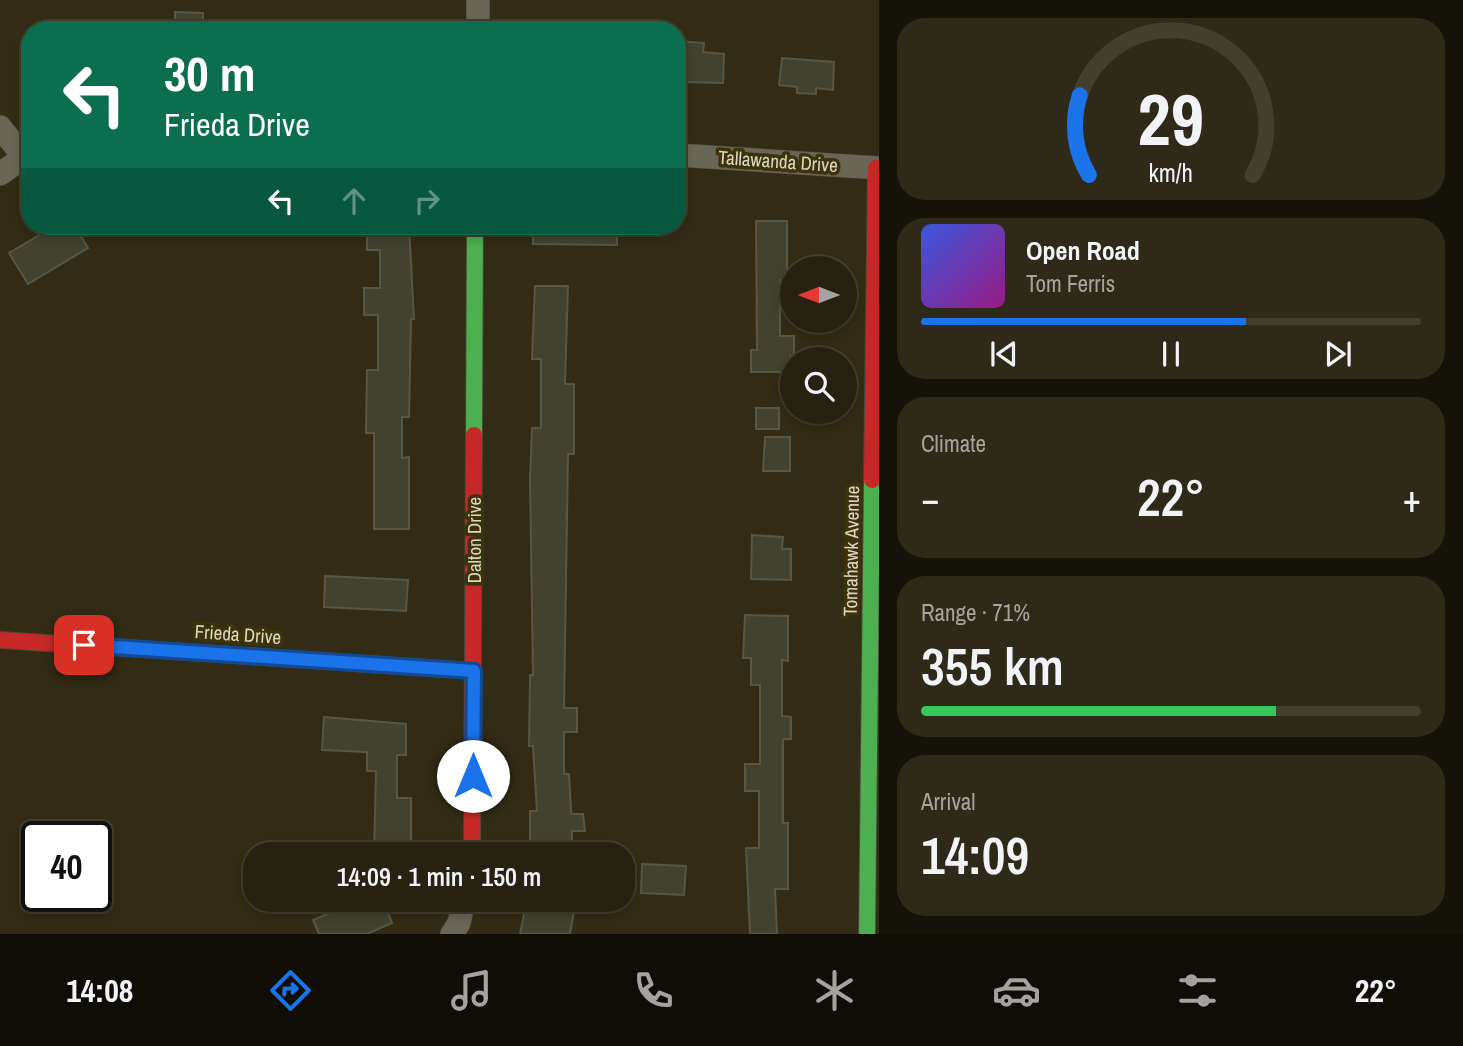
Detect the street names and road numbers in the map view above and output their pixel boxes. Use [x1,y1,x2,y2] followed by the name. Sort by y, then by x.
[717,144,839,178] street label: Tallawanda Drive
[837,486,865,616] street label: Tomahawk Avenue
[461,497,487,583] street label: Dalton Drive
[194,618,282,650] street label: Frieda Drive

